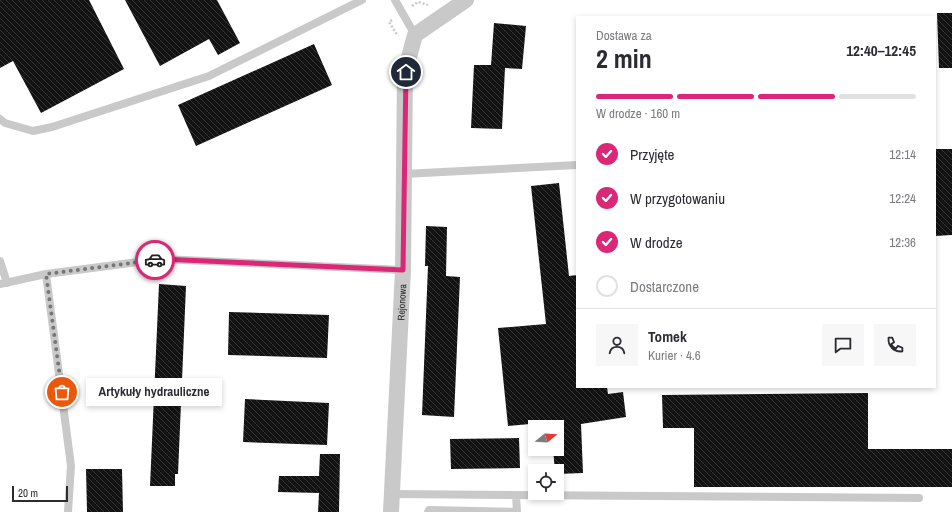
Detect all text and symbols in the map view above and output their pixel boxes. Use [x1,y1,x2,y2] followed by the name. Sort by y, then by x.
[596,27,652,44] text: Dostawa za
[846,40,916,61] text: 12:40–12:45
[596,41,652,76] text: 2 min
[389,55,423,89] pin
[395,61,417,83] icon: home
[596,105,680,122] text: W drodze · 160 m
[596,143,618,165] icon: check
[630,144,674,165] text: Przyjęte
[889,146,916,163] text: 12:14
[596,187,618,209] icon: check
[630,188,725,209] text: W przygotowaniu
[889,190,916,207] text: 12:24
[596,231,618,253] icon: check
[630,232,683,253] text: W drodze
[889,234,916,251] text: 12:36
[135,240,175,280] courier
[144,249,166,271] icon: car
[630,276,699,297] text: Dostarczone
[395,283,409,321] street label: Rejonowa
[596,324,638,366] button: person
[822,324,864,366] button: chat
[874,324,916,366] button: phone
[648,326,687,347] text: Tomek
[648,347,701,364] text: Kurier · 4.6
[45,375,79,409] pin
[86,378,222,406] callout: Artykuły hydrauliczne
[51,381,73,403] icon: bag
[99,383,209,400] text: Artykuły hydrauliczne
[528,420,564,456] north arrow
[528,420,564,500] map controls
[528,464,564,500] button: locate
[12,484,68,503] scale bar
[18,486,38,500] text: 20 m

